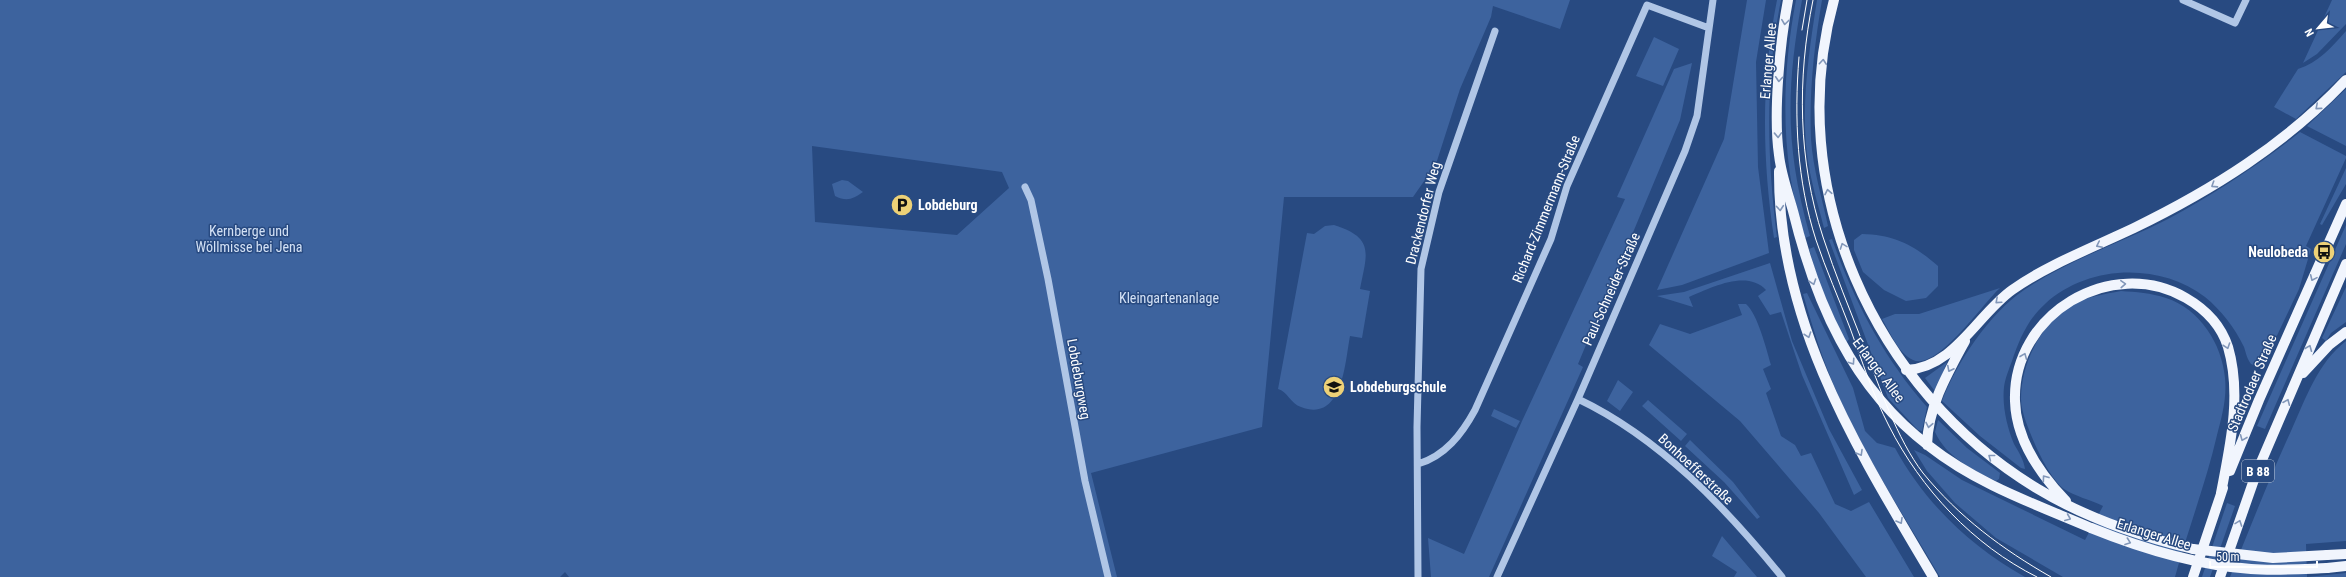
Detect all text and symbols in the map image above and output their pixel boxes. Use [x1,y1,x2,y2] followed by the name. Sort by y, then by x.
[2298,8,2338,48] north arrow
[1781,19,1790,25] one-way arrow
[1757,22,1779,100] street label: Erlanger Allee
[2302,26,2317,38] text: N
[1819,59,1828,65] one-way arrow
[1775,76,1784,82] one-way arrow
[2315,103,2323,110] one-way arrow
[1509,132,1583,285] street label: Richard-Zimmermann-Straße
[1774,132,1782,138] one-way arrow
[1403,160,1443,266] street label: Drackendorfer Weg
[2211,180,2218,188] one-way arrow
[1825,189,1833,195] one-way arrow
[889,192,915,218] parking icon: Lobdeburg
[918,197,978,213] place label: Lobdeburg
[1776,205,1785,211] one-way arrow
[196,223,302,255] park label: Kernberge und Wöllmisse bei Jena
[1579,230,1643,348] street label: Paul-Schneider-Straße
[2311,239,2337,265] bus stop icon: Neulobeda
[2096,240,2103,248] one-way arrow
[1839,243,1847,250] one-way arrow
[2248,244,2308,260] place label: Neulobeda
[2310,273,2318,281] one-way arrow
[1808,278,1817,285] one-way arrow
[2120,279,2126,288] one-way arrow
[1119,290,1219,306] park label: Kleingartenanlage
[1996,297,2003,304] one-way arrow
[1803,331,1811,338] one-way arrow
[2224,332,2280,434] street label: Stadtrodaer Straße
[1850,335,1909,406] street label: Erlanger Allee
[1064,338,1094,420] street label: Lobdeburgweg
[2222,342,2230,349] one-way arrow
[2304,345,2312,352] one-way arrow
[2020,353,2028,360] one-way arrow
[1847,358,1854,365] one-way arrow
[1947,365,1955,372] one-way arrow
[1321,374,1347,400] school or university icon: Lobdeburgschule
[1350,379,1447,395] place label: Lobdeburgschule
[2282,398,2290,405] one-way arrow
[1926,421,1934,428] one-way arrow
[1655,430,1737,508] street label: Bonhoefferstraße
[2240,434,2248,441] one-way arrow
[1856,449,1863,456] one-way arrow
[1988,454,1995,461] one-way arrow
[2242,460,2274,482] road number: B 88
[2042,475,2050,482] one-way arrow
[2064,513,2072,521] one-way arrow
[2115,515,2193,553] street label: Erlanger Allee
[1895,517,1902,524] one-way arrow
[2234,519,2242,526] one-way arrow
[2124,538,2131,546] one-way arrow
[2210,543,2317,569] scale bar
[2216,550,2240,564] text: 50 m

